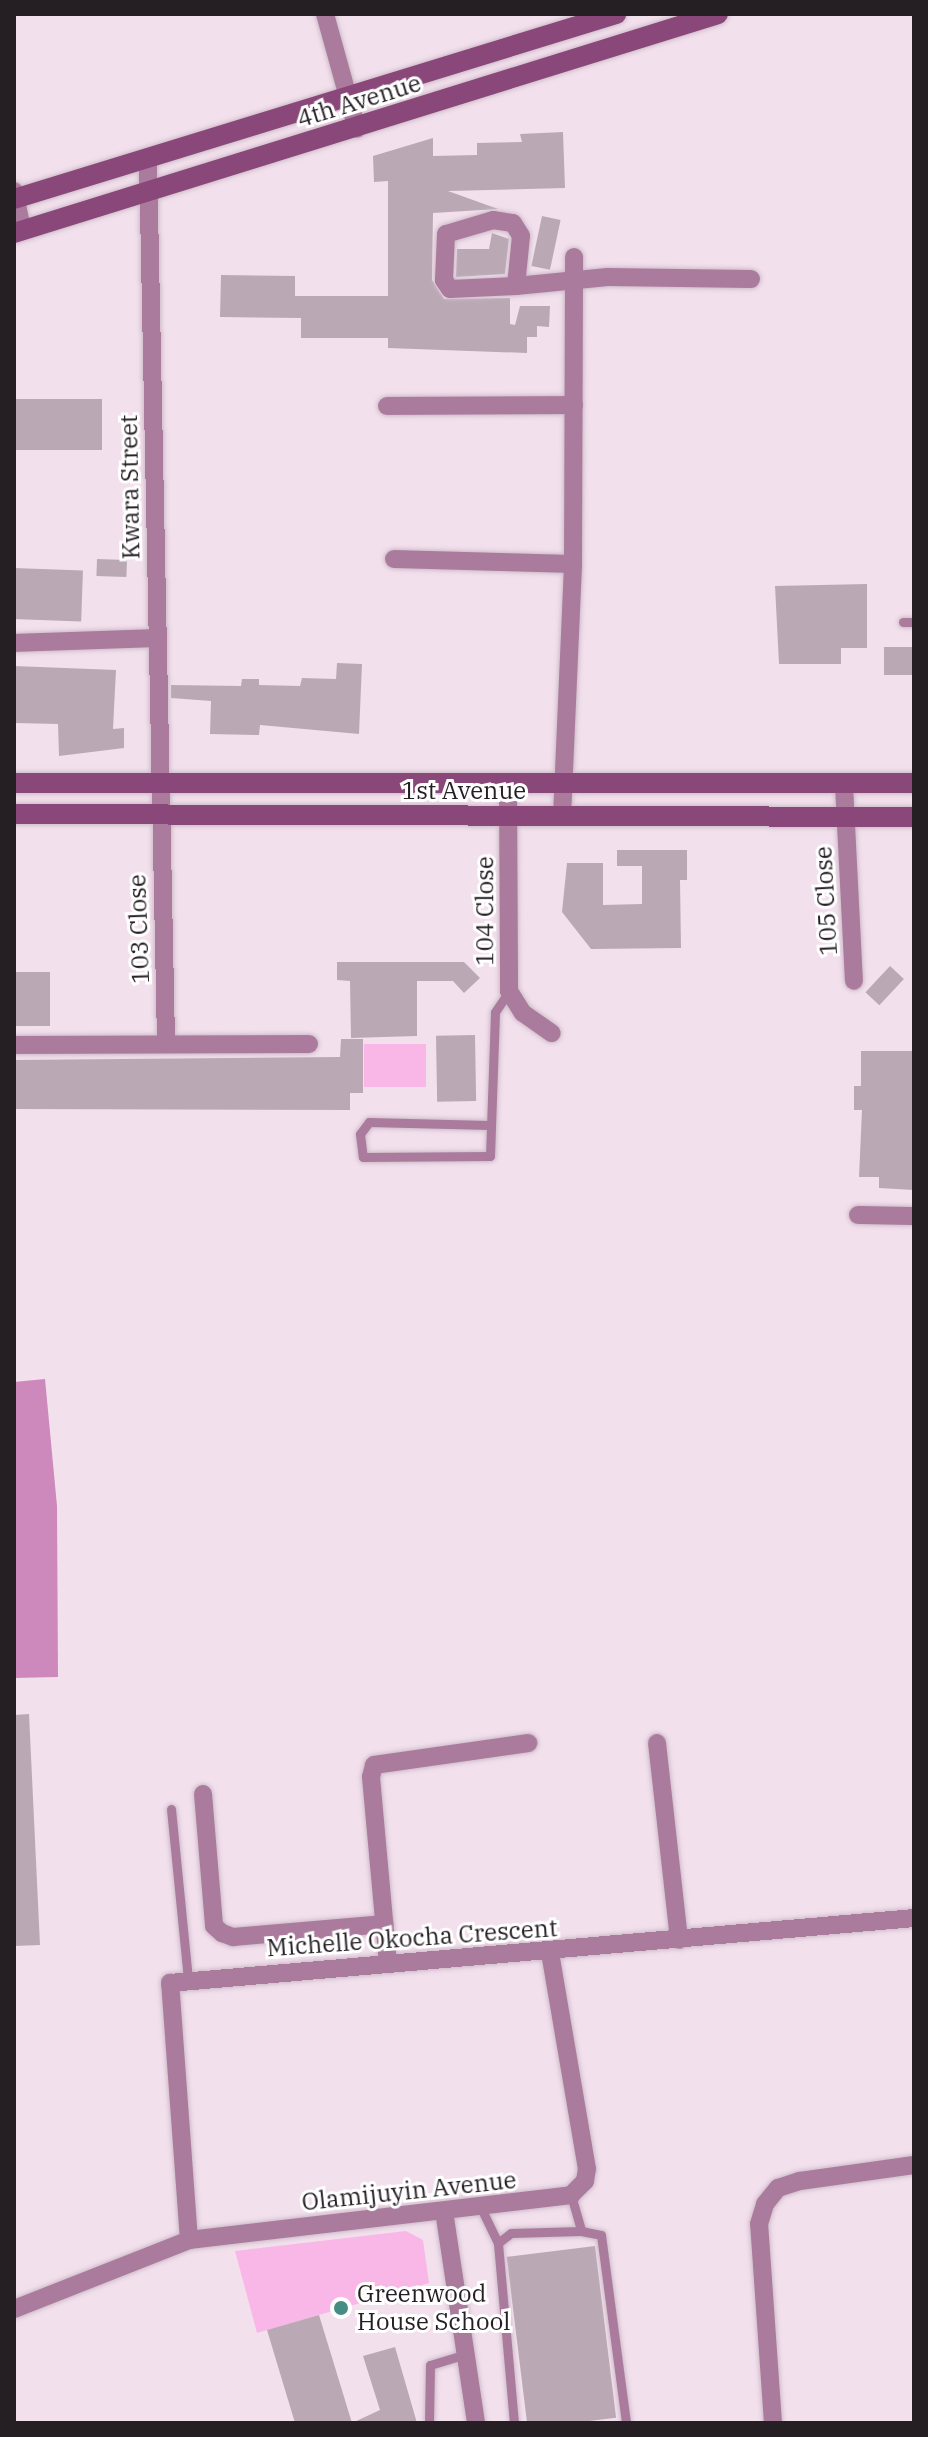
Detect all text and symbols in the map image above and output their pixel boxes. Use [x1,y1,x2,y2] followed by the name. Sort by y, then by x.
[294,69,424,133] street label: 4th Avenue
[114,414,146,560] street label: Kwara Street
[402,777,526,805] street label: 1st Avenue
[809,845,843,957] street label: 105 Close
[471,856,499,966] street label: 104 Close
[123,874,155,984] street label: 103 Close
[266,1913,558,1963] street label: Michelle Okocha Crescent
[300,2165,518,2217] street label: Olamijuyin Avenue
[357,2280,510,2336] place label: Greenwood House School
[332,2299,350,2317] marker: Greenwood House School

